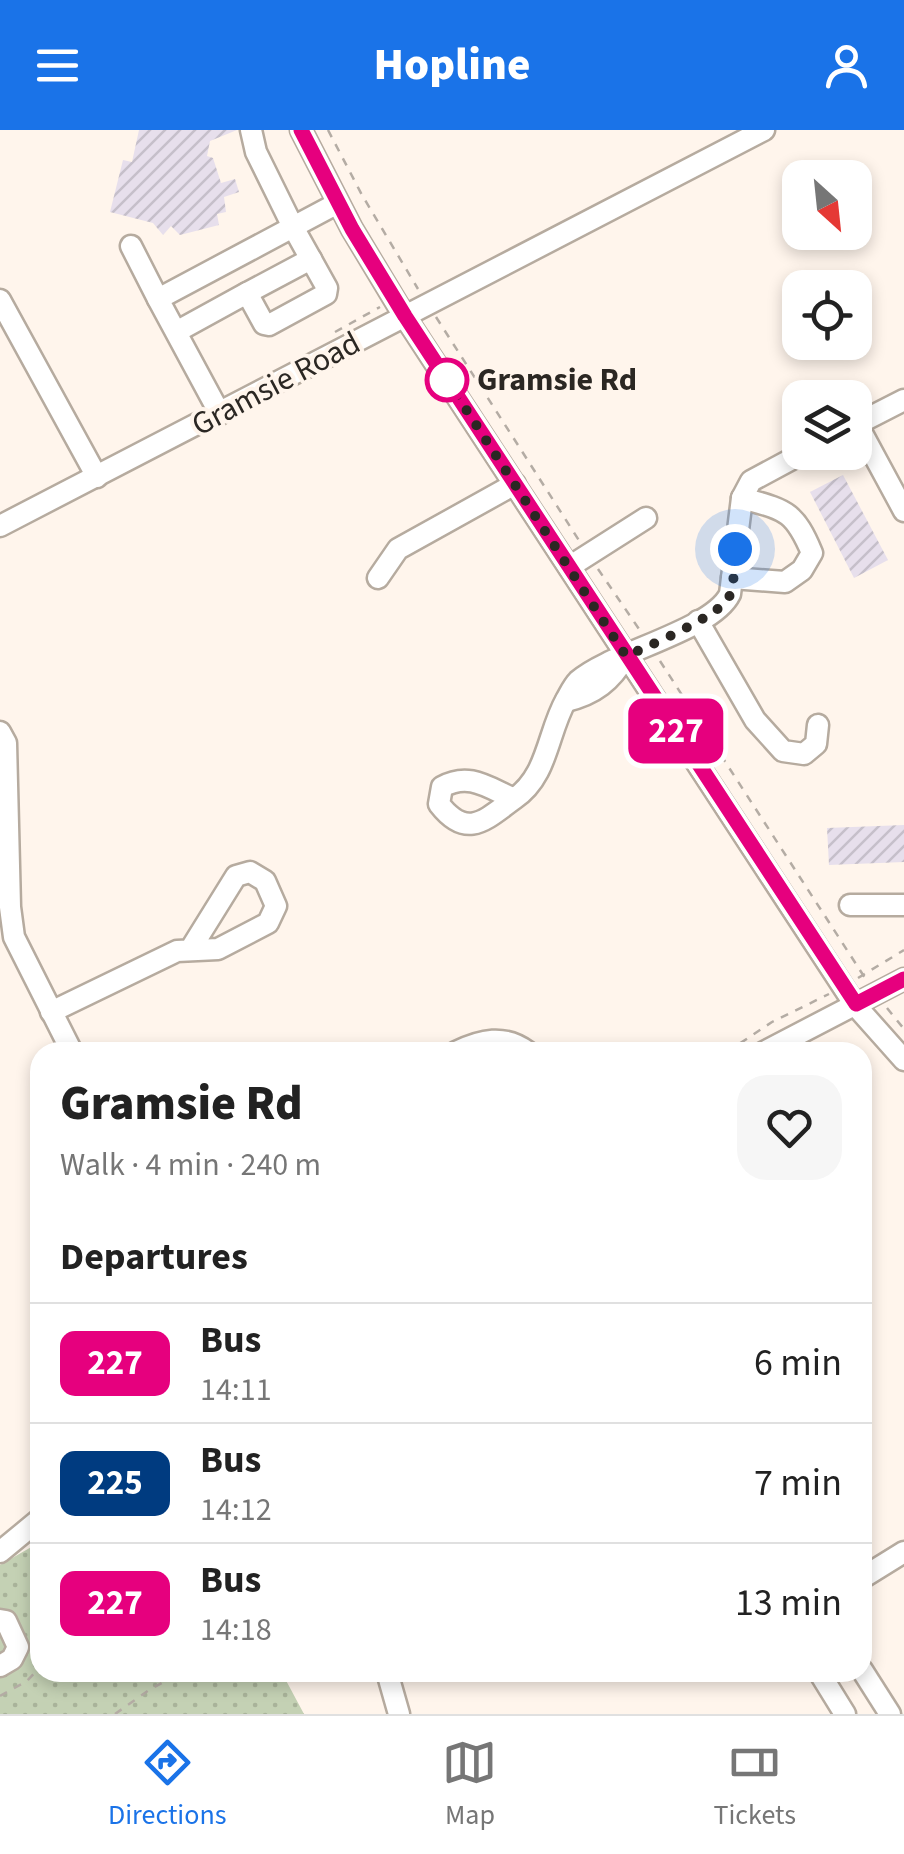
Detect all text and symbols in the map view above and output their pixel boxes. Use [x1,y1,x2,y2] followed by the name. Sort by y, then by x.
[374,33,530,97] text: Hopline
[30,38,85,93] icon: menu
[819,38,874,93] icon: person
[782,160,872,250] north arrow
[782,160,872,470] map controls
[782,270,872,360] button: locate
[184,320,368,448] street label: Gramsie Road
[477,357,637,403] place label: Gramsie Rd
[426,359,468,401] marker: Gramsie Rd
[782,380,872,470] button: layers
[710,524,760,574] your location
[618,698,734,764] line badge: 227
[648,706,704,756] text: 227
[60,1070,303,1138] text: Gramsie Rd
[737,1075,842,1180] button: heart
[60,1142,321,1188] text: Walk · 4 min · 240 m
[60,1230,248,1284] text: Departures
[200,1313,261,1367] text: Bus
[754,1336,842,1390] text: 6 min
[87,1338,143,1388] text: 227
[200,1367,272,1413] text: 14:11
[200,1433,261,1487] text: Bus
[754,1456,842,1510] text: 7 min
[87,1458,143,1508] text: 225
[200,1487,272,1533] text: 14:12
[200,1553,261,1607] text: Bus
[735,1576,842,1630] text: 13 min
[87,1578,143,1628] text: 227
[200,1607,272,1653] text: 14:18
[108,1735,226,1835] tab: Directions
[442,1735,497,1835] tab: Map
[713,1735,796,1835] tab: Tickets

